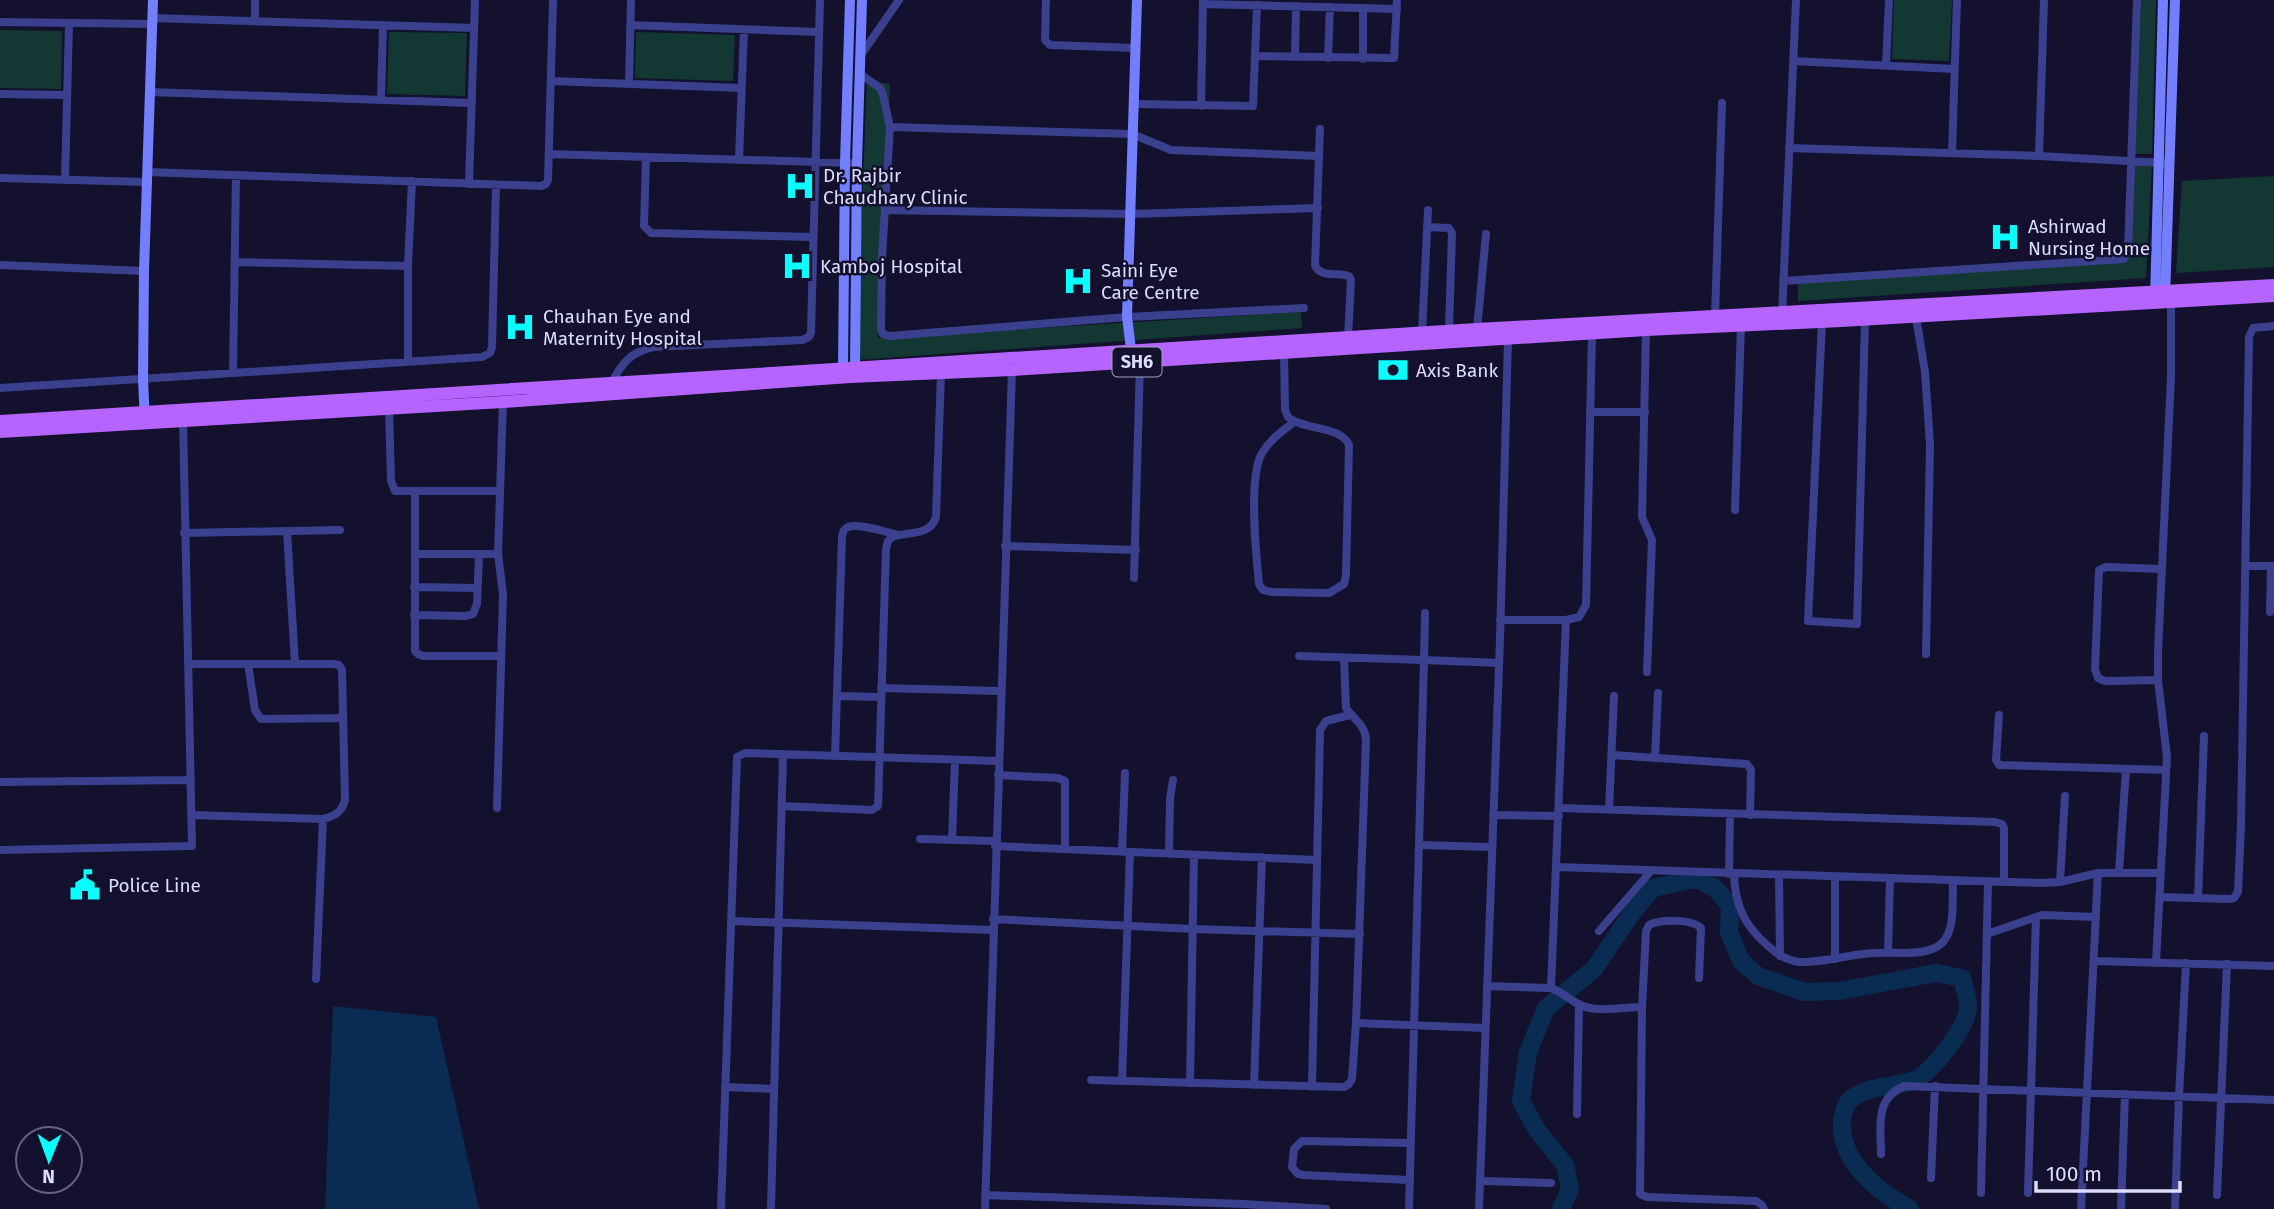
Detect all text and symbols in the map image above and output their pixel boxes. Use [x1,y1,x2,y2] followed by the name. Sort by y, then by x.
[823,164,967,209] place label: Dr. Rajbir Chaudhary Clinic
[783,169,817,203] hospital icon: Dr. Rajbir Chaudhary Clinic
[2028,215,2150,260] place label: Ashirwad Nursing Home
[1988,220,2022,254] hospital icon: Ashirwad Nursing Home
[780,249,814,283] hospital icon: Kamboj Hospital
[820,255,963,278] place label: Kamboj Hospital
[1101,259,1200,304] place label: Saini Eye Care Centre
[1061,264,1095,298] hospital icon: Saini Eye Care Centre
[543,305,702,350] place label: Chauhan Eye and Maternity Hospital
[503,310,537,344] hospital icon: Chauhan Eye and Maternity Hospital
[1112,348,1162,376] road number: SH6
[1376,353,1410,387] bank icon: Axis Bank
[1416,359,1498,382] place label: Axis Bank
[68,868,102,902] public building icon: Police Line
[108,874,201,897] place label: Police Line
[14,1125,84,1195] north arrow
[2036,1150,2180,1194] scale bar
[2046,1161,2102,1187] text: 100 m
[42,1165,55,1188] text: N

